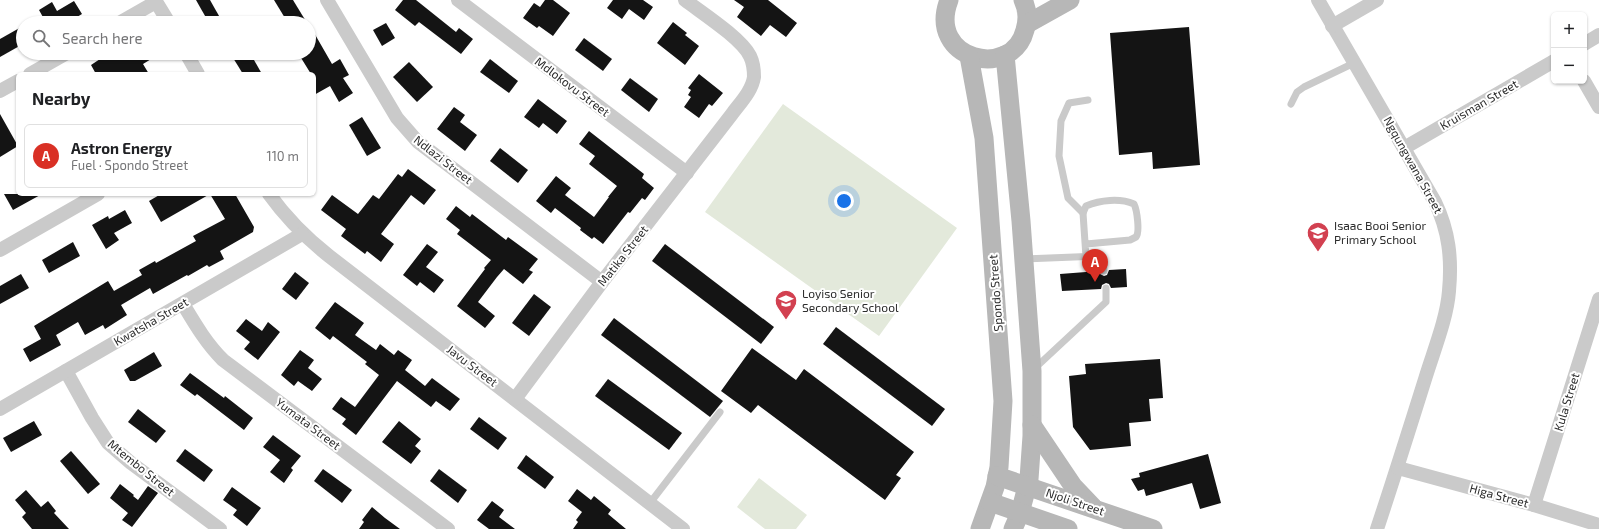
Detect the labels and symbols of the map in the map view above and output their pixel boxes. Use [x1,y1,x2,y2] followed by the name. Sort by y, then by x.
[533,54,613,119] street label: Mdlokovu Street
[1437,76,1520,132] street label: Kruisman Street
[1381,114,1446,216] street label: Ngqungwana Street
[411,132,476,187] street label: Ndlazi Street
[834,191,854,211] your location
[1334,218,1427,246] place label: Isaac Booi Senior Primary School
[1305,220,1331,253] school or university icon: Isaac Booi Senior Primary School
[594,222,651,289] street label: Matika Street
[1082,249,1108,282] pin: A
[985,254,1005,332] street label: Spondo Street
[802,286,899,314] place label: Loyiso Senior Secondary School
[773,288,799,321] school or university icon: Loyiso Senior Secondary School
[111,294,191,348] street label: Kwatsha Street
[444,342,501,389] street label: Javu Street
[1551,371,1582,432] street label: Kula Street
[274,394,344,452] street label: Yumata Street
[105,436,178,499] street label: Mtembo Street
[1468,480,1531,510] street label: Higa Street
[1044,485,1107,519] street label: Njoli Street

